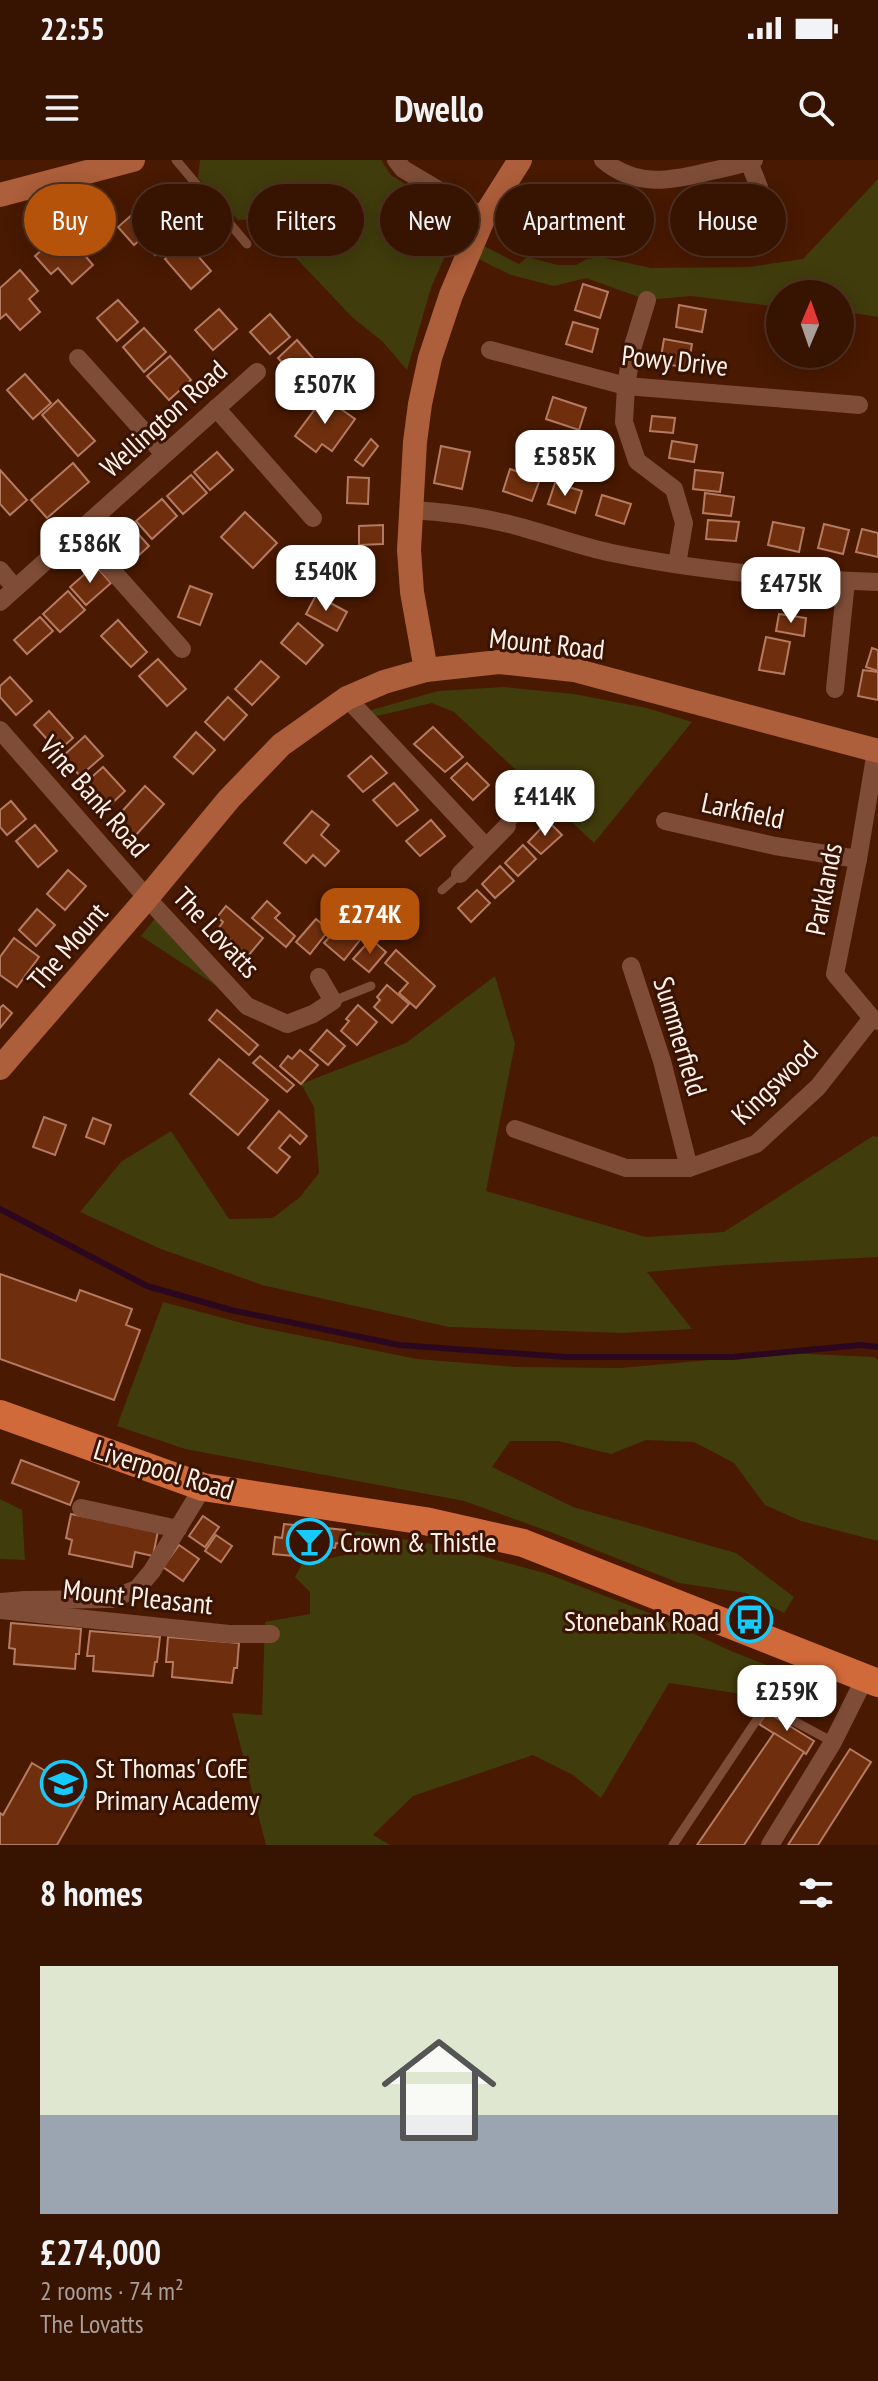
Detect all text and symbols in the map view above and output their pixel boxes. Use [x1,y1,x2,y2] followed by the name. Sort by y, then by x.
[40,9,105,48] text: 22:55
[394,85,484,132] text: Dwello
[40,86,84,130] icon: menu
[794,86,838,130] icon: search
[24,184,116,256] chip: Buy
[132,184,232,256] chip: Rent
[248,184,364,256] chip: Filters
[380,184,479,256] chip: New
[495,184,654,256] chip: Apartment
[670,184,786,256] chip: House
[766,280,854,368] north arrow
[766,280,854,368] map controls
[620,336,730,384] street label: Powy Drive
[92,351,234,485] street label: Wellington Road
[269,358,381,426] pin: £507K
[293,367,357,400] text: £507K
[509,430,621,498] pin: £585K
[533,439,597,472] text: £585K
[34,517,146,585] pin: £586K
[58,526,122,559] text: £586K
[270,545,382,613] pin: £540K
[294,554,358,587] text: £540K
[735,557,847,625] pin: £475K
[759,566,823,599] text: £475K
[487,619,607,667] street label: Mount Road
[31,727,158,865] street label: Vine Bank Road
[489,770,601,838] pin: £414K
[513,779,577,812] text: £414K
[698,783,788,837] street label: Larkfield
[796,840,850,938] street label: Parklands
[165,879,269,985] street label: The Lovatts
[314,888,426,956] pin: £274K
[19,894,115,998] street label: The Mount
[338,897,402,930] text: £274K
[645,972,717,1100] street label: Summerfield
[723,1032,825,1132] street label: Kingswood
[90,1430,238,1508] street label: Liverpool Road
[285,1517,333,1565] bar icon: Crown & Thistle
[340,1523,496,1560] place label: Crown & Thistle
[61,1570,215,1622] street label: Mount Pleasant
[726,1596,774,1644] bus stop icon: Stonebank Road
[564,1602,719,1639] place label: Stonebank Road
[731,1665,843,1733] pin: £259K
[755,1674,819,1707] text: £259K
[95,1749,260,1818] place label: St Thomas' CofE Primary Academy
[40,1759,88,1807] school or university icon: St Thomas' CofE Primary Academy
[40,1871,143,1915] text: 8 homes
[794,1871,838,1915] icon: filters
[367,2018,511,2162] icon: home
[40,2230,161,2274] text: £274,000
[40,2274,184,2307] text: 2 rooms · 74 m²
[40,2307,144,2340] text: The Lovatts

